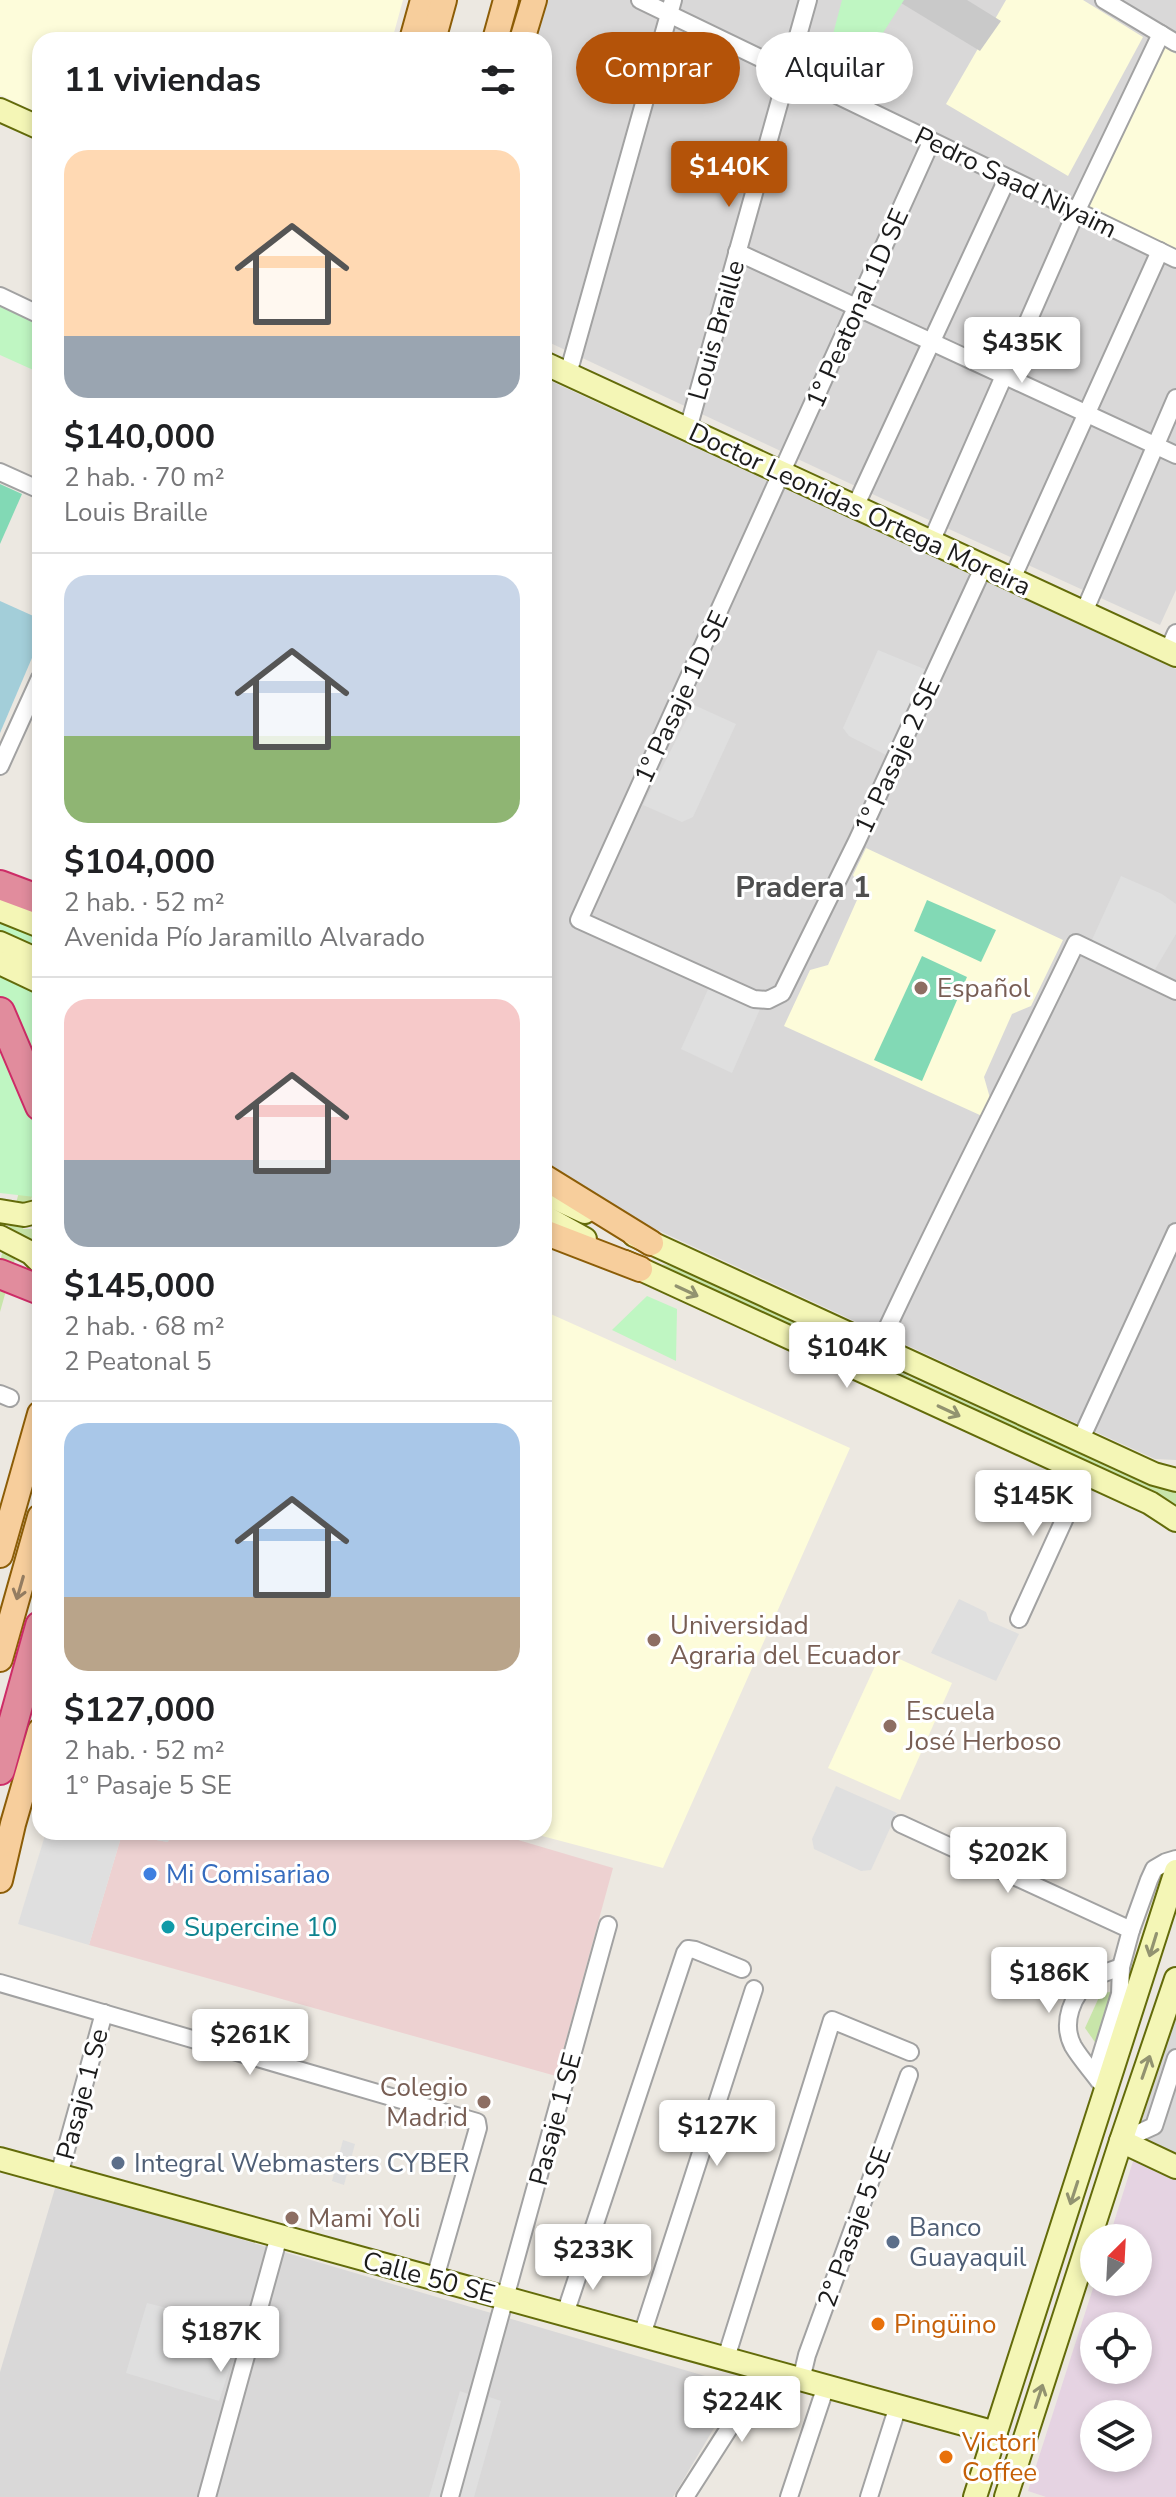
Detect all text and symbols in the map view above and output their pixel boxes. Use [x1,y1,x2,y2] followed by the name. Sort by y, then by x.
[576,32,740,104] chip: Comprar
[756,32,913,104] chip: Alquilar
[64,57,261,103] text: 11 viviendas
[476,58,520,102] icon: filters
[909,118,1123,247] street label: Pedro Saad Niyaim
[673,141,785,209] pin: $140K
[689,149,769,184] text: $140K
[220,202,364,346] icon: home
[798,203,917,413] street label: 1° Peatonal 1D SE
[680,256,753,404] street label: Louis Braille
[966,317,1078,385] pin: $435K
[982,325,1062,360] text: $435K
[64,414,215,460] text: $140,000
[683,415,1036,604] street label: Doctor Leonidas Ortega Moreira
[64,460,225,495] text: 2 hab. · 70 m²
[64,495,208,530] text: Louis Braille
[626,605,737,789] street label: 1º Pasaje 1D SE
[220,627,364,771] icon: home
[846,673,949,839] street label: 1º Pasaje 2 SE
[64,839,215,885] text: $104,000
[735,867,871,908] district label: Pradera 1
[64,885,225,920] text: 2 hab. · 52 m²
[64,920,425,955] text: Avenida Pío Jaramillo Alvarado
[937,971,1031,1006] place label: Español
[912,979,930,997] marker: Español
[220,1051,364,1195] icon: home
[64,1263,215,1309] text: $145,000
[675,1285,699,1300] one-way arrow
[64,1309,225,1344] text: 2 hab. · 68 m²
[791,1322,903,1390] pin: $104K
[807,1330,887,1365] text: $104K
[64,1344,212,1379] text: 2 Peatonal 5
[936,1405,961,1420] one-way arrow
[977,1470,1089,1538] pin: $145K
[220,1475,364,1619] icon: home
[993,1478,1073,1513] text: $145K
[12,1575,27,1600] one-way arrow
[670,1608,901,1673] place label: Universidad Agraria del Ecuador
[645,1631,663,1649] marker: Universidad Agraria del Ecuador
[64,1687,215,1733] text: $127,000
[905,1694,1061,1759] place label: Escuela José Herboso
[881,1717,899,1735] marker: Escuela José Herboso
[64,1733,225,1768] text: 2 hab. · 52 m²
[64,1768,232,1803] text: 1° Pasaje 5 SE
[952,1827,1064,1895] pin: $202K
[968,1835,1048,1870] text: $202K
[166,1857,330,1892] place label: Mi Comisariao
[141,1865,159,1883] marker: Mi Comisariao
[184,1910,337,1945] place label: Supercine 10
[159,1918,177,1936] marker: Supercine 10
[1144,1933,1159,1958] one-way arrow
[993,1947,1105,2015] pin: $186K
[1009,1955,1089,1990] text: $186K
[194,2009,306,2077] pin: $261K
[210,2017,290,2052] text: $261K
[48,2025,117,2164] street label: Pasaje 1 Se
[521,2049,590,2189] street label: Pasaje 1 SE
[1140,2055,1155,2080] one-way arrow
[380,2070,468,2135] place label: Colegio Madrid
[475,2093,493,2111] marker: Colegio Madrid
[661,2100,773,2168] pin: $127K
[677,2108,757,2143] text: $127K
[809,2142,900,2312] street label: 2° Pasaje 5 SE
[134,2146,470,2181] place label: Integral Webmasters CYBER
[109,2154,127,2172] marker: Integral Webmasters CYBER
[1066,2180,1080,2205] one-way arrow
[308,2201,421,2236] place label: Mami Yoli
[283,2209,301,2227] marker: Mami Yoli
[909,2210,1027,2275] place label: Banco Guayaquil
[537,2224,649,2292] pin: $233K
[1080,2224,1152,2296] north arrow
[1080,2224,1152,2472] map controls
[553,2232,633,2267] text: $233K
[884,2233,902,2251] marker: Banco Guayaquil
[359,2243,499,2312] street label: Calle 50 SE
[165,2306,277,2374] pin: $187K
[894,2307,996,2342] place label: Pingüino
[1080,2312,1152,2384] button: locate
[181,2314,261,2349] text: $187K
[869,2315,887,2333] marker: Pingüino
[686,2376,798,2444] pin: $224K
[702,2384,782,2419] text: $224K
[1033,2384,1047,2409] one-way arrow
[1080,2400,1152,2472] button: layers
[961,2425,1037,2490] place label: Victori Coffee
[937,2448,955,2466] marker: Victori Coffee

